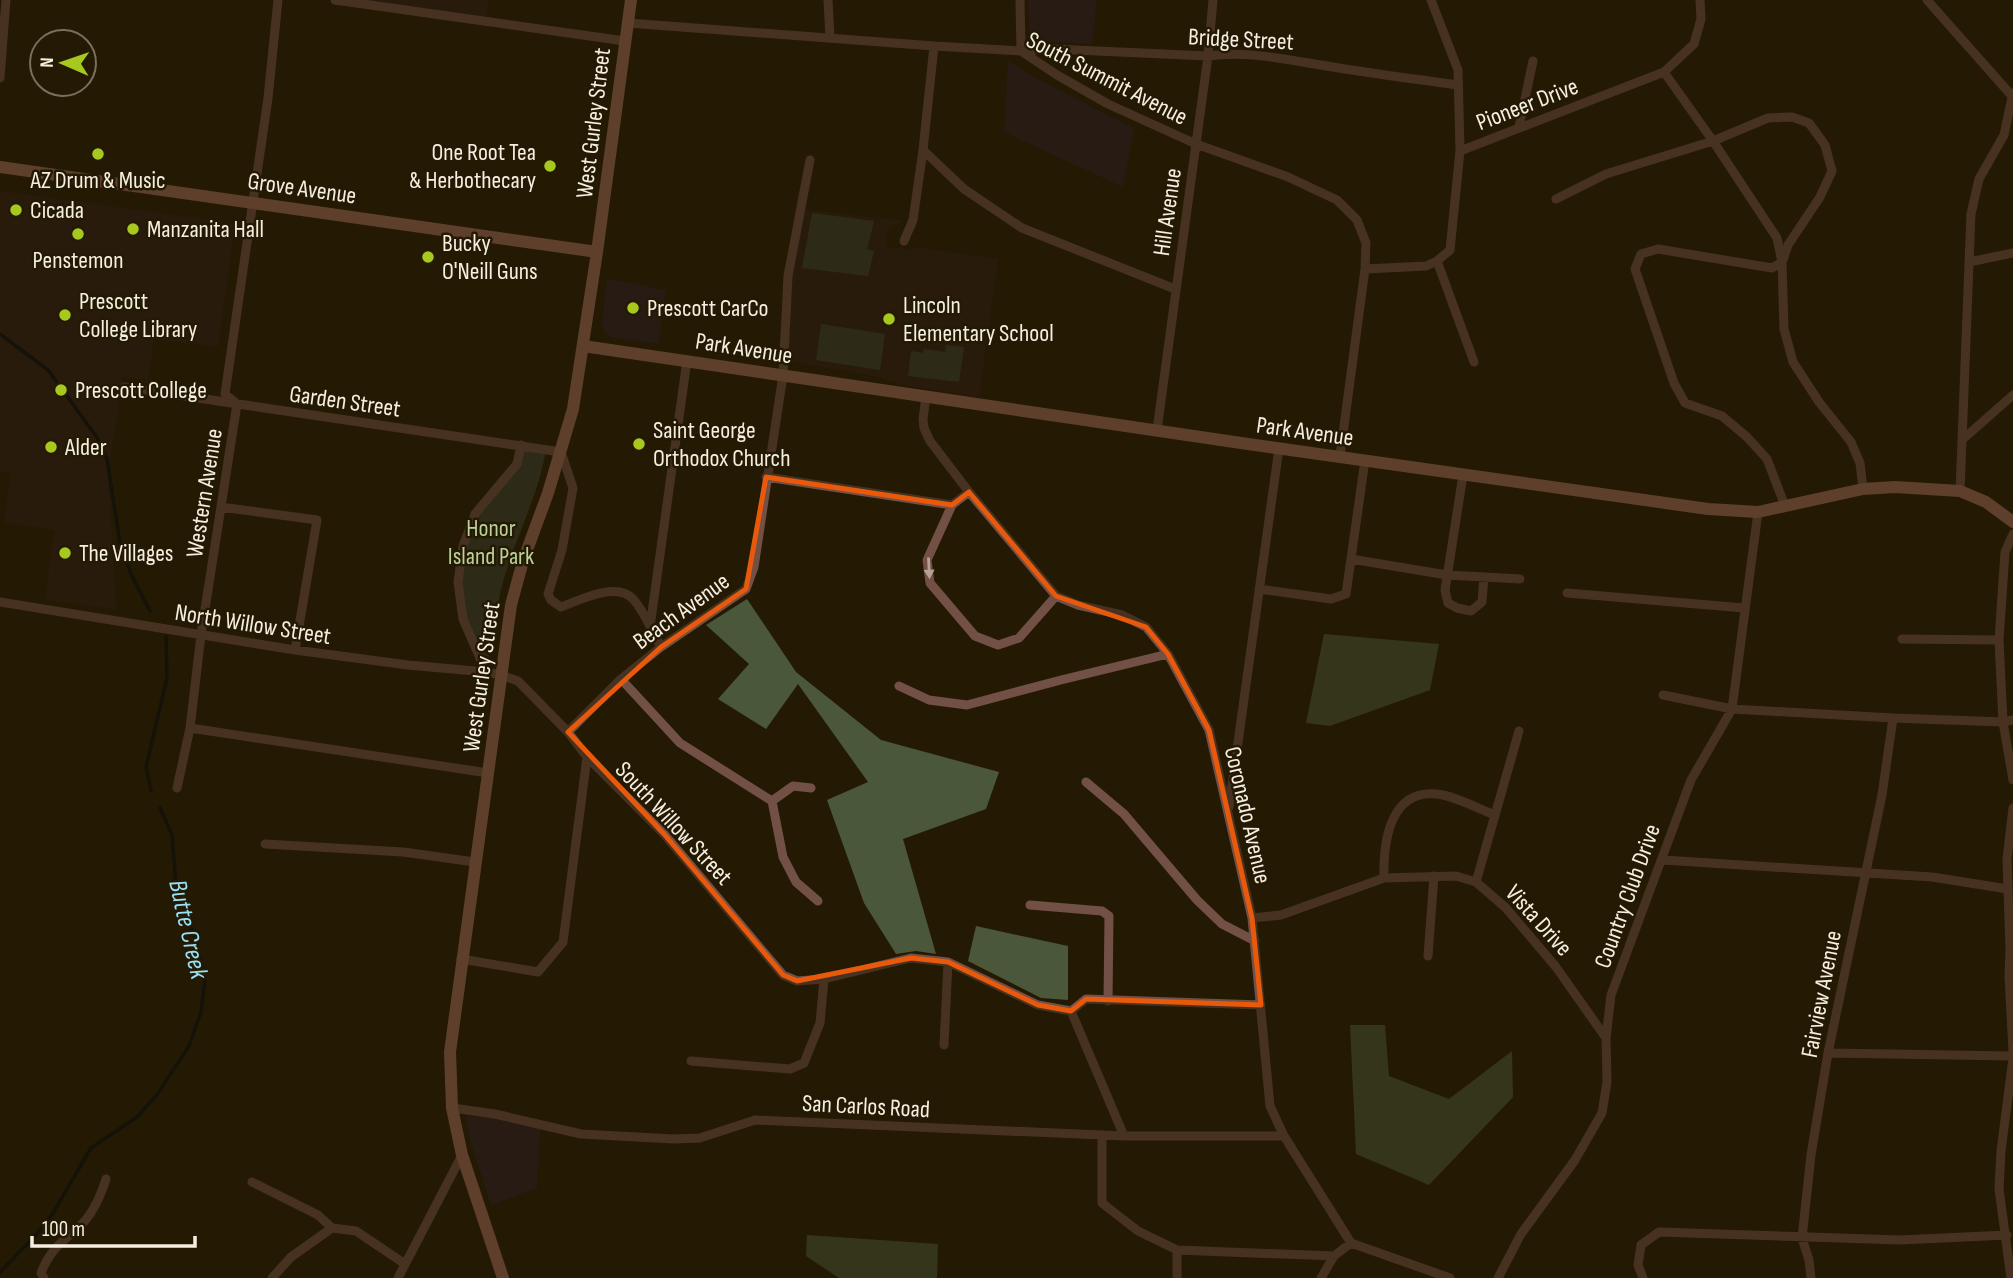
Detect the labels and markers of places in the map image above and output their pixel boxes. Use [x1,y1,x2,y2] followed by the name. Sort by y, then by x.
[409,138,536,195] place label: One Root Tea & Herbothecary
[90,146,106,162] marker: AZ Drum & Music
[542,158,558,174] marker: One Root Tea & Herbothecary
[29,166,166,195] place label: AZ Drum & Music
[30,196,84,225] place label: Cicada
[8,202,24,218] marker: Cicada
[147,215,264,244] place label: Manzanita Hall
[125,221,141,237] marker: Manzanita Hall
[70,226,86,242] marker: Penstemon
[442,229,538,286] place label: Bucky O'Neill Guns
[32,246,124,275] place label: Penstemon
[420,249,436,265] marker: Bucky O'Neill Guns
[79,287,197,344] place label: Prescott College Library
[903,291,1054,348] place label: Lincoln Elementary School
[647,294,769,323] place label: Prescott CarCo
[625,300,641,316] marker: Prescott CarCo
[57,307,73,323] marker: Prescott College Library
[881,311,897,327] marker: Lincoln Elementary School
[75,376,207,405] place label: Prescott College
[53,382,69,398] marker: Prescott College
[653,416,790,473] place label: Saint George Orthodox Church
[64,433,107,462] place label: Alder
[631,436,647,452] marker: Saint George Orthodox Church
[43,439,59,455] marker: Alder
[79,539,173,568] place label: The Villages
[57,545,73,561] marker: The Villages

